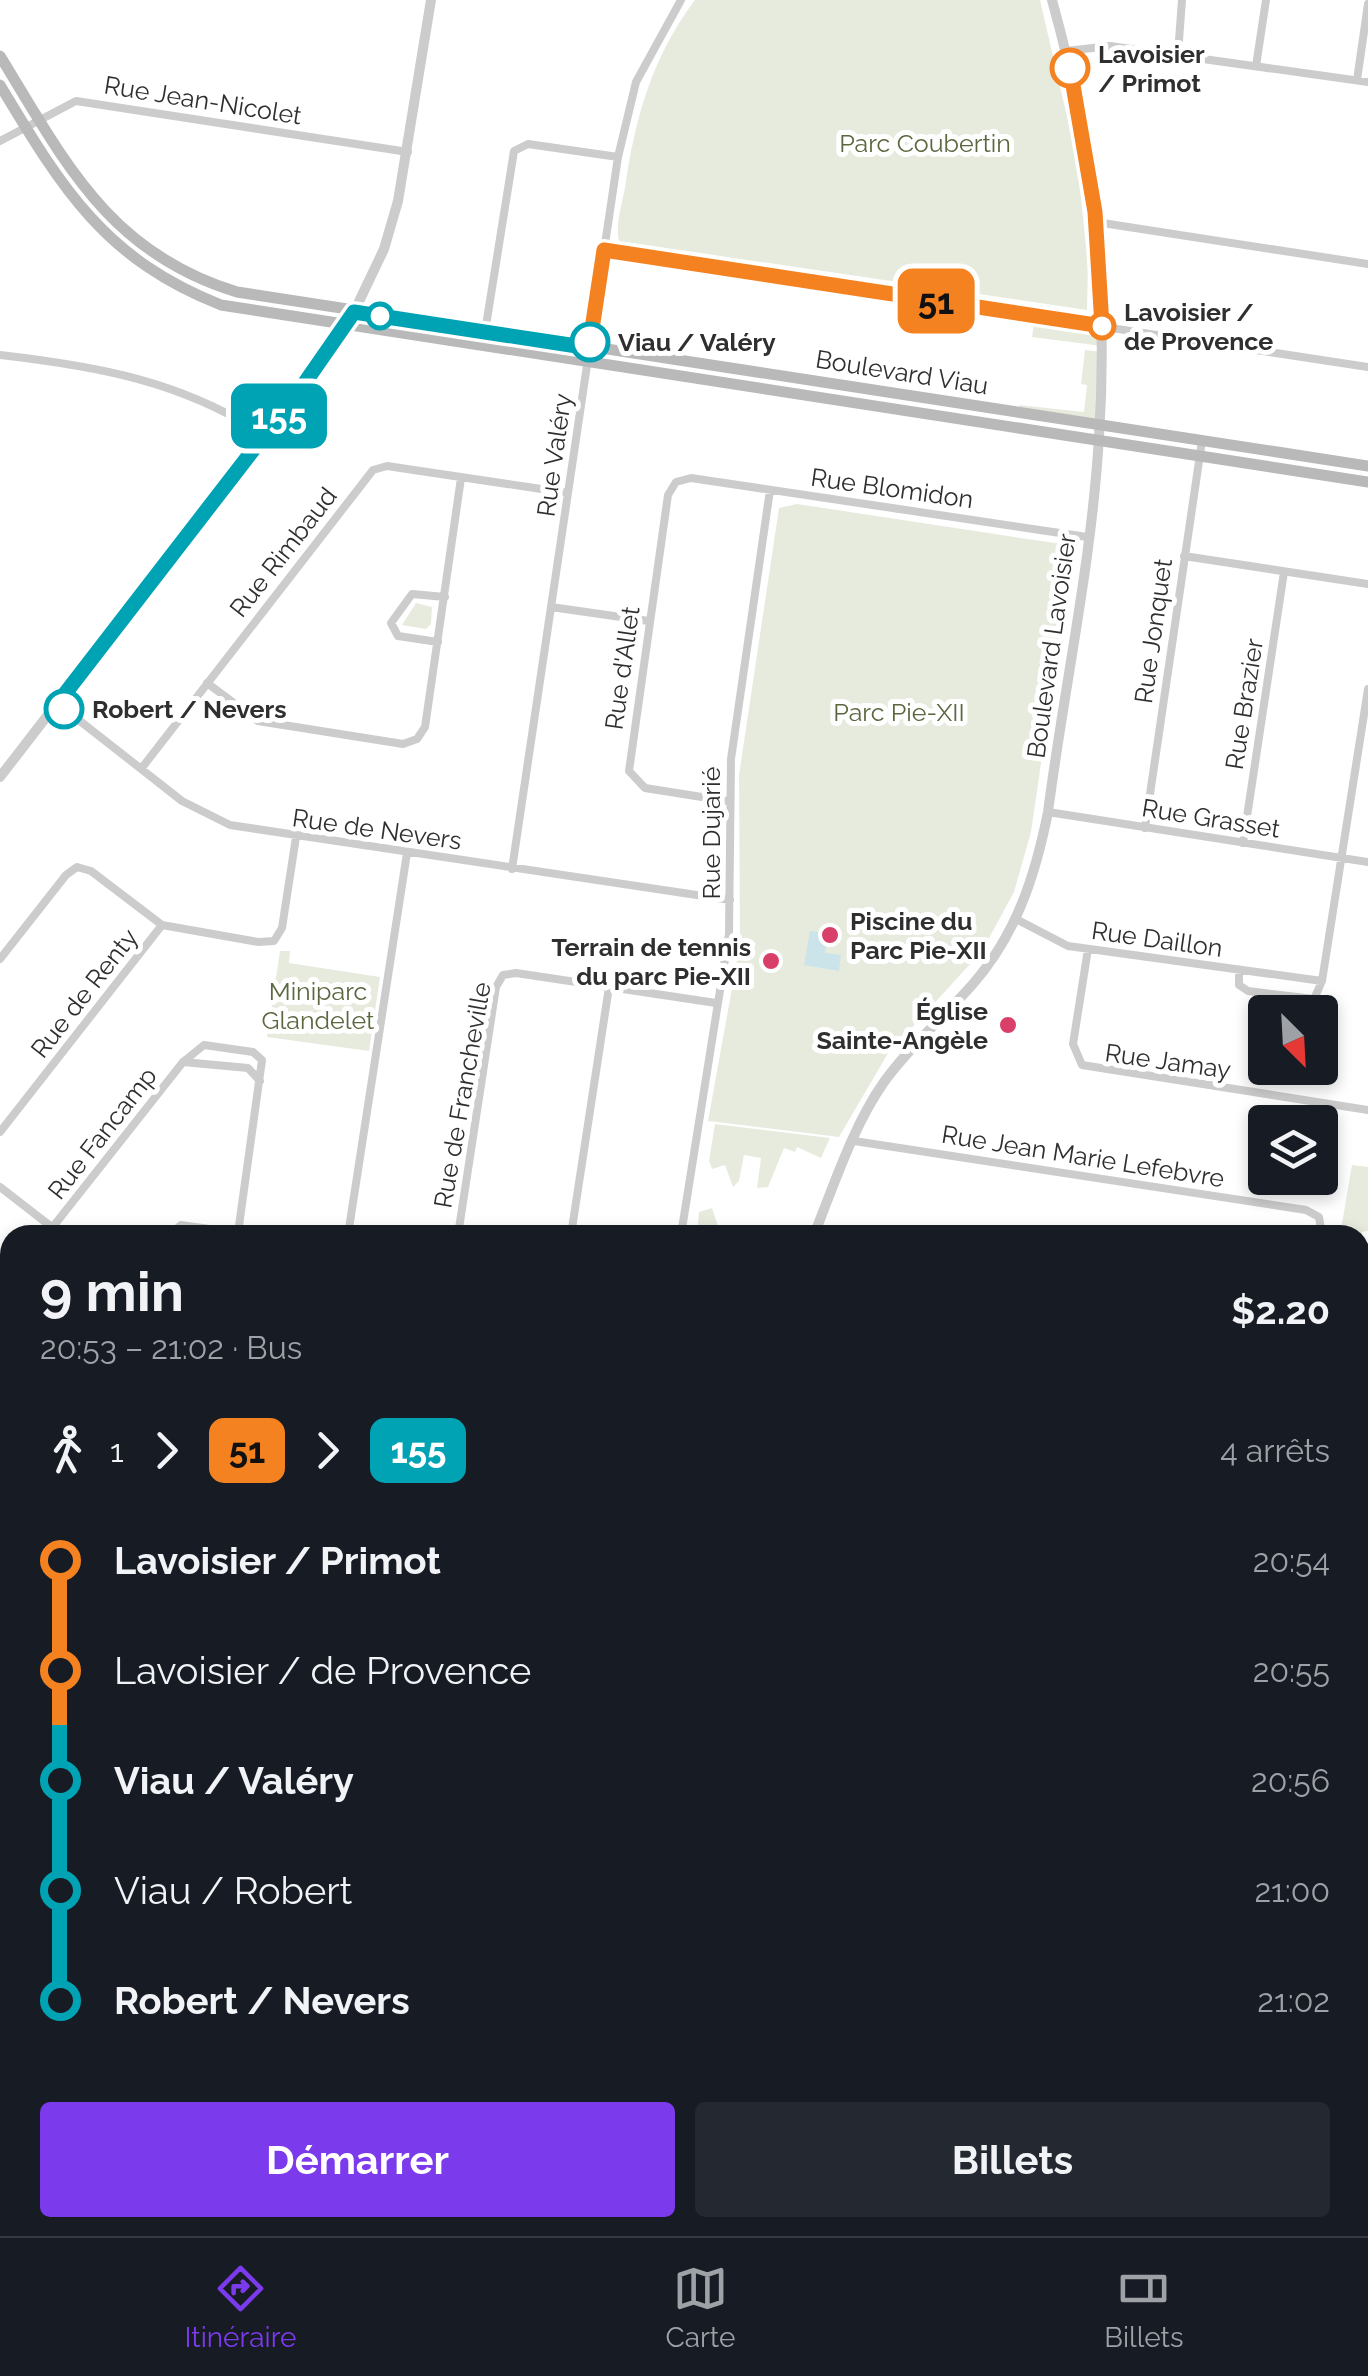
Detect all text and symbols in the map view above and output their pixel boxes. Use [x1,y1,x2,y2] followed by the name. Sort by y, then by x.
[1098,39,1205,98] place label: Lavoisier / Primot
[1051,49,1089,87] marker: Lavoisier / Primot
[102,70,305,131] street label: Rue Jean-Nicolet
[839,128,1011,158] park label: Parc Coubertin
[891,268,981,334] line badge: 51
[918,281,954,322] text: 51
[1124,297,1273,356] place label: Lavoisier / de Provence
[367,303,393,329] unlabelled marker
[1089,313,1115,339] marker: Lavoisier / de Provence
[571,323,609,361] marker: Viau / Valéry
[618,327,776,357] place label: Viau / Valéry
[813,344,991,400] street label: Boulevard Viau
[222,384,336,448] line badge: 155
[530,391,578,519] street label: Rue Valéry
[251,396,307,437] text: 155
[809,462,975,514] street label: Rue Blomidon
[223,481,343,623] street label: Rue Rimbaud
[1020,532,1082,760] street label: Boulevard Lavoisier
[1128,556,1178,705] street label: Rue Jonquet
[598,604,646,732] street label: Rue d'Allet
[1219,636,1269,772] street label: Rue Brazier
[45,690,83,728] marker: Robert / Nevers
[92,694,287,724] place label: Robert / Nevers
[833,697,965,727] park label: Parc Pie-XII
[696,767,726,899] street label: Rue Dujarié
[1140,792,1283,844] street label: Rue Grasset
[291,802,463,856] street label: Rue de Nevers
[850,906,987,965] place label: Piscine du Parc Pie-XII
[1090,915,1224,963] street label: Rue Daillon
[24,922,144,1064] street label: Rue de Renty
[819,924,841,946] marker: Piscine du Parc Pie-XII
[551,932,751,991] place label: Terrain de tennis du parc Pie-XII
[760,950,782,972] marker: Terrain de tennis du parc Pie-XII
[262,976,375,1035] park label: Miniparc Glandelet
[427,980,497,1210] street label: Rue de Francheville
[1248,995,1338,1085] north arrow
[1248,995,1338,1195] map controls
[816,996,988,1055] place label: Église Sainte-Angèle
[997,1014,1019,1036] marker: Église Sainte-Angèle
[1103,1037,1233,1085] street label: Rue Jamay
[41,1061,163,1205] street label: Rue Fancamp
[1248,1105,1338,1195] button: layers
[939,1119,1227,1193] street label: Rue Jean Marie Lefebvre
[40,1259,184,1324] text: 9 min
[1231,1288,1330,1333] text: $2.20
[40,1329,302,1366] text: 20:53 – 21:02 · Bus
[40,1423,95,1478] icon: walk
[139,1423,194,1478] icon: forward
[300,1423,355,1478] icon: forward
[229,1430,265,1471] text: 51
[390,1430,446,1471] text: 155
[110,1432,124,1469] text: 1
[1220,1432,1330,1469] text: 4 arrêts
[114,1538,441,1583] text: Lavoisier / Primot
[1253,1542,1330,1579] text: 20:54
[114,1648,531,1693] text: Lavoisier / de Provence
[1253,1652,1330,1689] text: 20:55
[114,1758,354,1803] text: Viau / Valéry
[1251,1762,1330,1799] text: 20:56
[114,1868,352,1913] text: Viau / Robert
[1254,1872,1330,1909] text: 21:00
[114,1978,410,2023] text: Robert / Nevers
[1257,1982,1330,2019] text: 21:02
[40,2102,675,2217] button: Démarrer
[695,2102,1330,2217] button: Billets
[184,2261,296,2354] tab: Itinéraire
[665,2261,735,2354] tab: Carte
[1104,2261,1184,2354] tab: Billets

